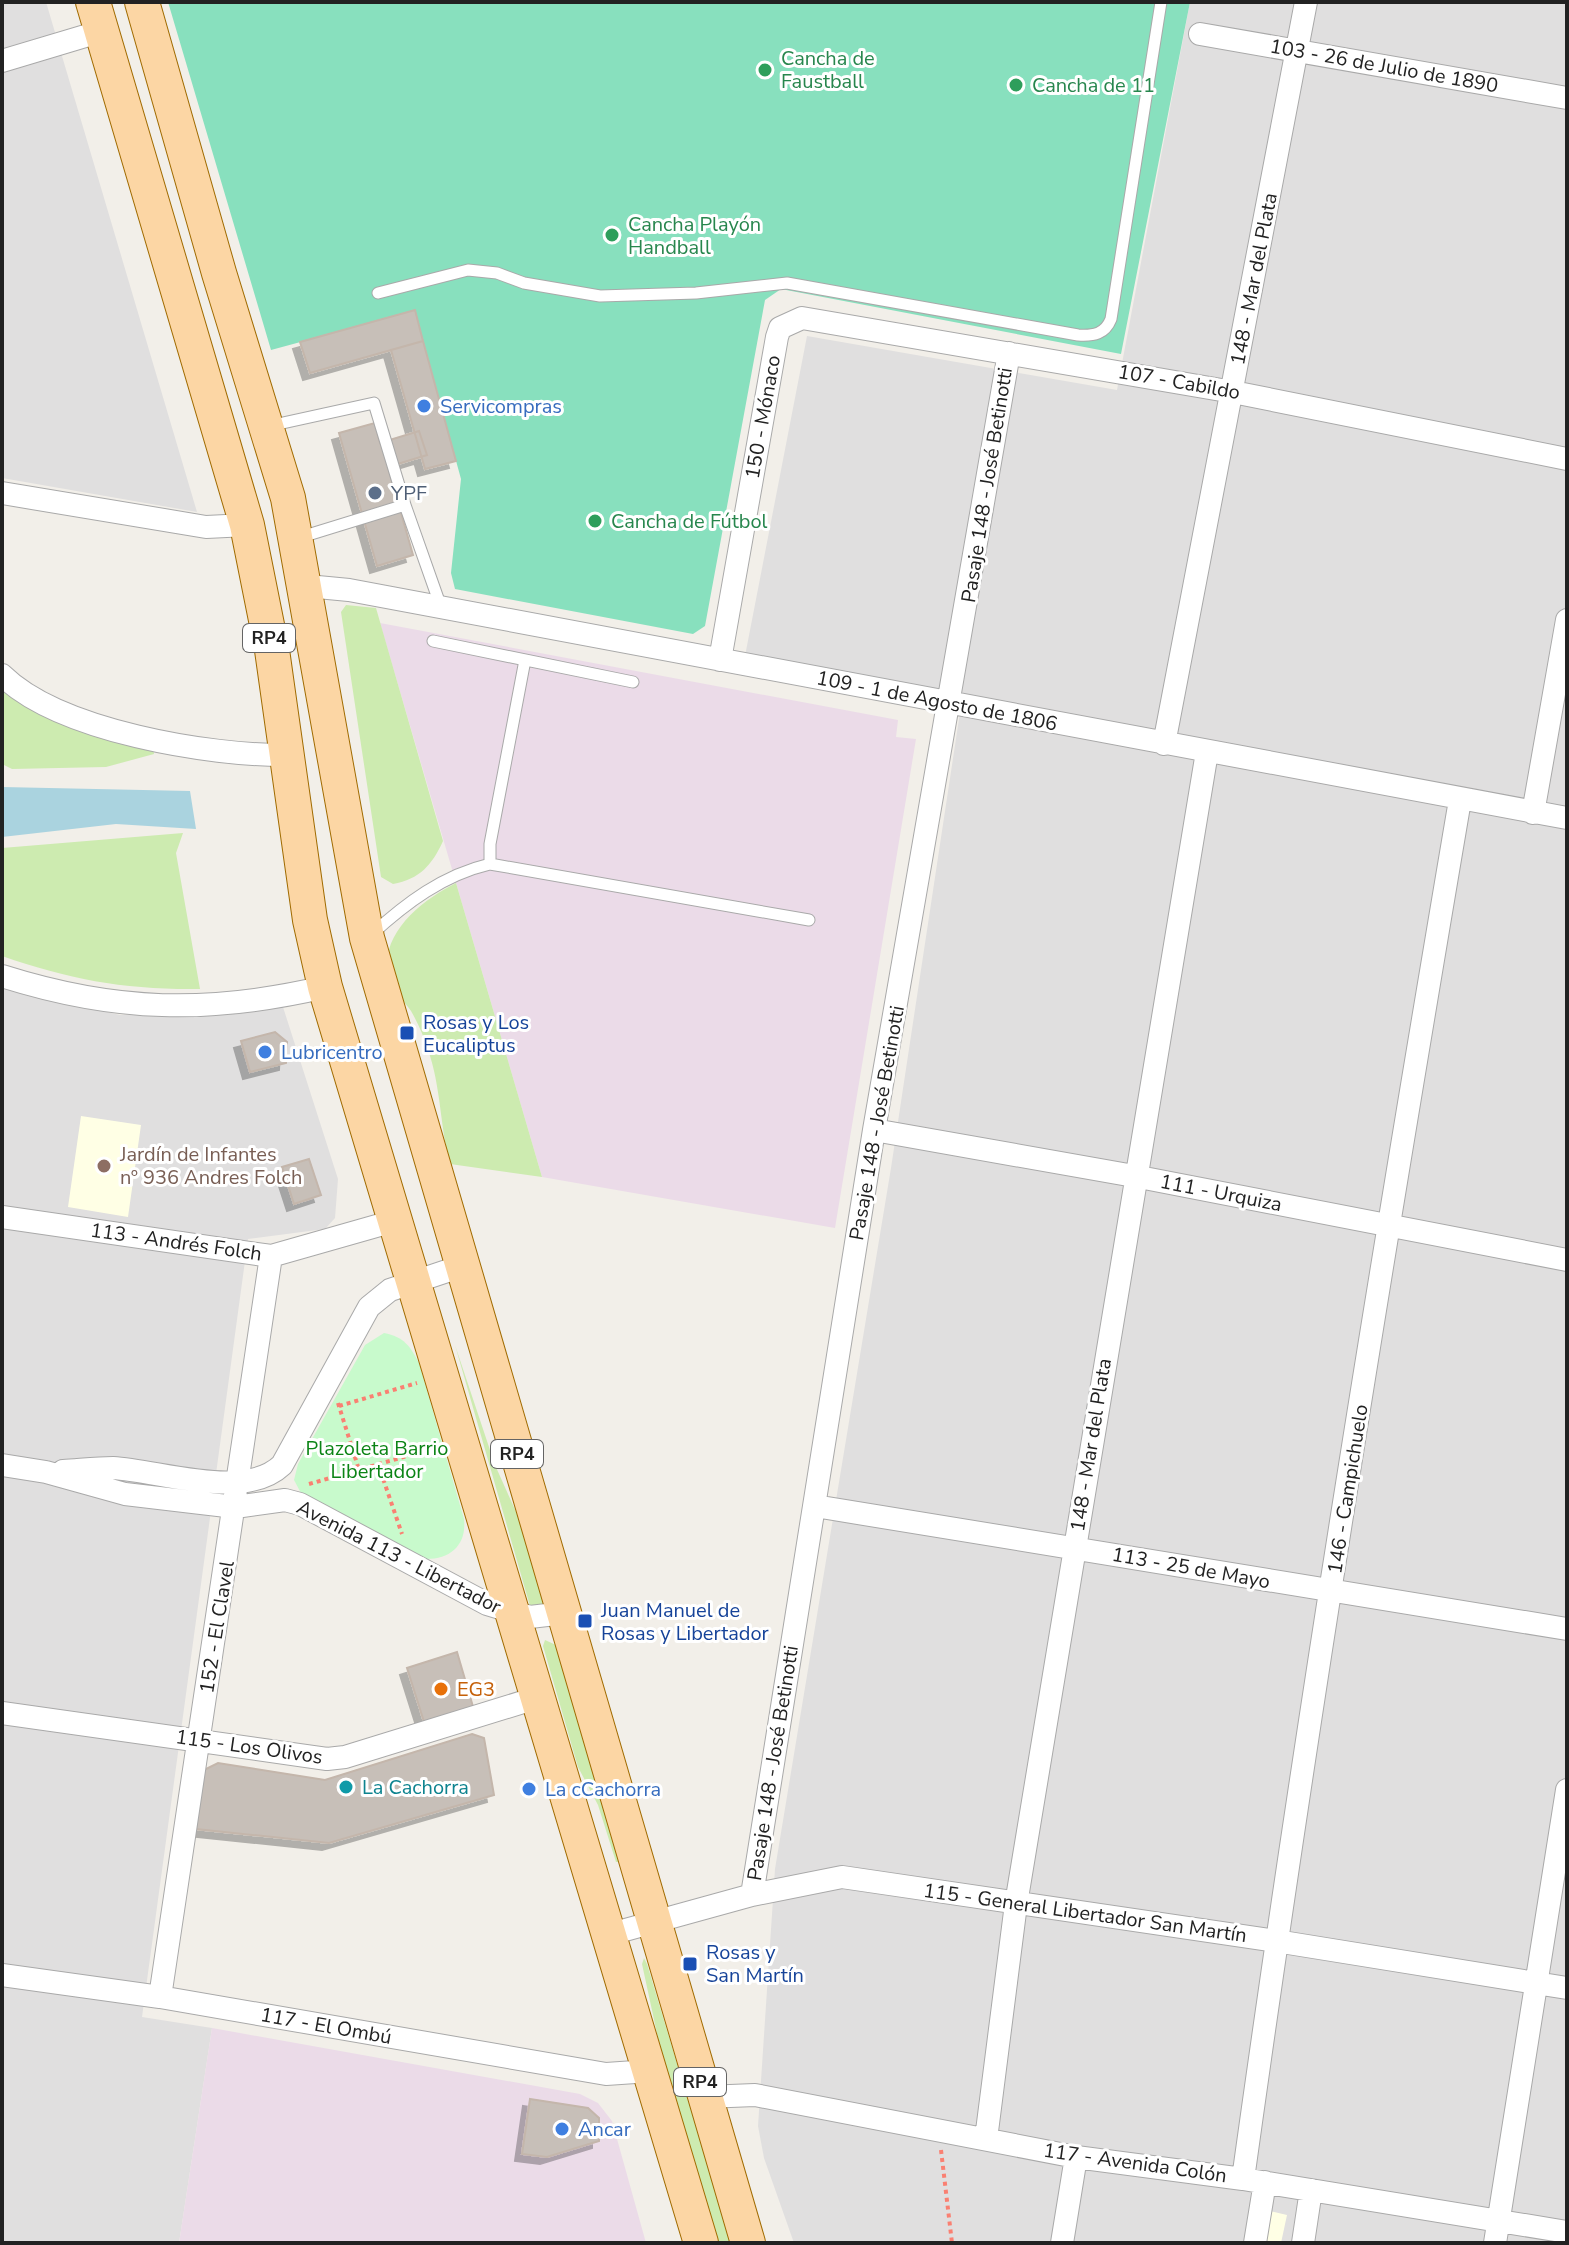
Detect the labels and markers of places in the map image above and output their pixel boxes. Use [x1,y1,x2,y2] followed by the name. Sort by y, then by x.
[781,45,875,95] place label: Cancha de Faustball
[756,61,774,79] marker: Cancha de Faustball
[1032,72,1155,99] place label: Cancha de 11
[1007,76,1025,94] marker: Cancha de 11
[628,211,761,261] place label: Cancha Playón Handball
[603,226,621,244] marker: Cancha Playón Handball
[440,393,562,420] place label: Servicompras
[415,397,433,415] marker: Servicompras
[390,480,427,507] place label: YPF
[366,484,384,502] marker: YPF
[611,508,768,535] place label: Cancha de Fútbol
[586,512,604,530] marker: Cancha de Fútbol
[423,1009,529,1059] place label: Rosas y Los Eucaliptus
[398,1024,416,1042] marker: Rosas y Los Eucaliptus
[281,1039,383,1066] place label: Lubricentro
[256,1043,274,1061] marker: Lubricentro
[119,1141,302,1191] place label: Jardín de Infantes nº 936 Andres Folch
[95,1157,113,1175] marker: Jardín de Infantes nº 936 Andres Folch
[600,1597,769,1647] place label: Juan Manuel de Rosas y Libertador
[576,1612,594,1630] marker: Juan Manuel de Rosas y Libertador
[457,1676,495,1703] place label: EG3
[432,1680,450,1698] marker: EG3
[362,1774,469,1801] place label: La Cachorra
[545,1776,661,1803] place label: La cCachorra
[337,1778,355,1796] marker: La Cachorra
[520,1780,538,1798] marker: La cCachorra
[706,1939,804,1989] place label: Rosas y San Martín
[681,1955,699,1973] marker: Rosas y San Martín
[578,2116,631,2143] place label: Ancar
[553,2120,571,2138] marker: Ancar

